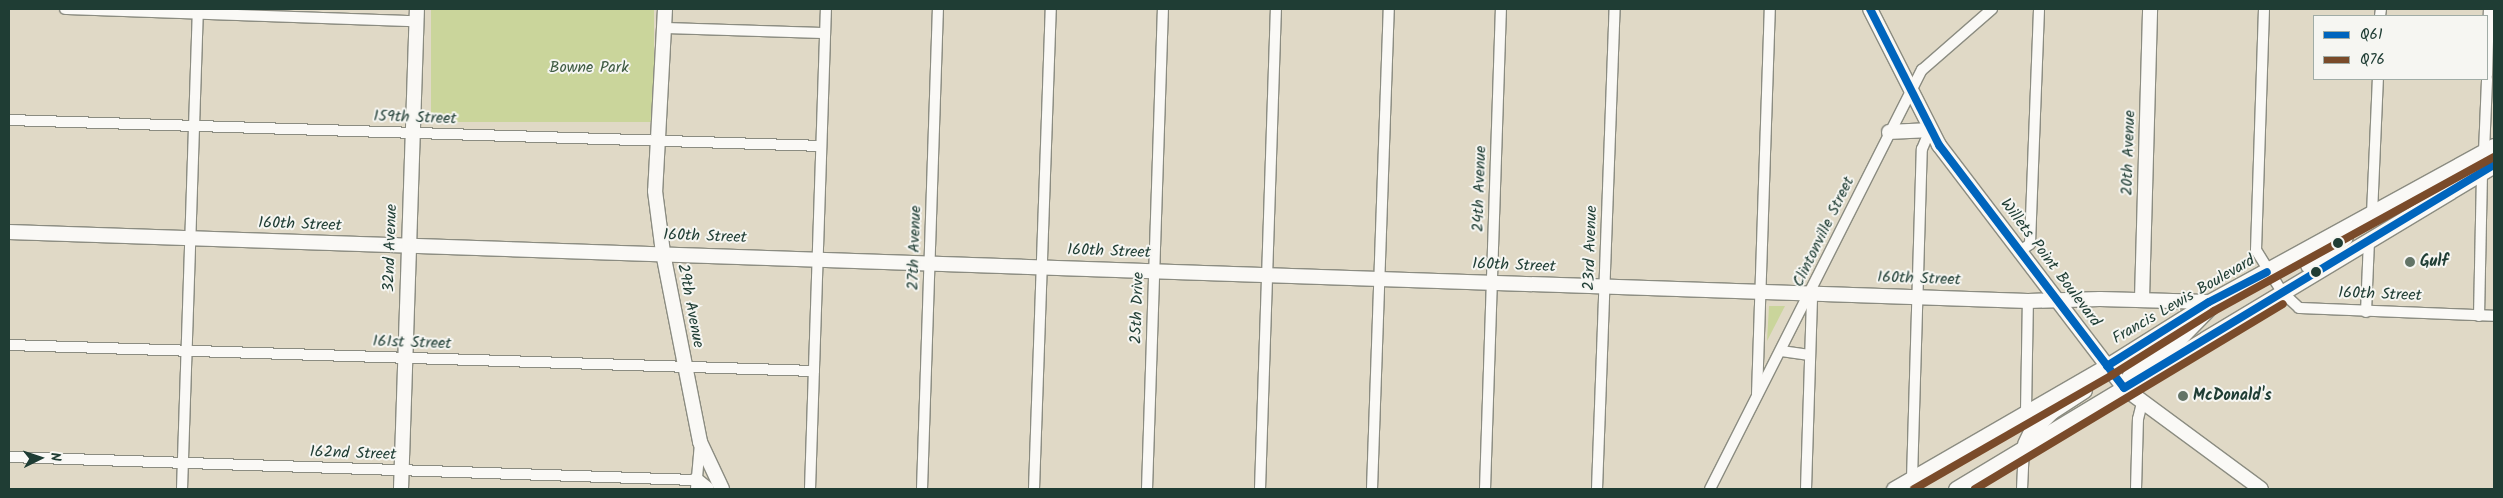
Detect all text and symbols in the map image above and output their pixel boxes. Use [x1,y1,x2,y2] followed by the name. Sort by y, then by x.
[2313,15,2488,80] legend
[2360,23,2383,47] text: Q61
[2360,48,2385,72] text: Q76
[549,58,629,78] park label: Bowne Park
[373,107,457,129] street label: 159th Street
[2118,110,2140,196] street label: 20th Avenue
[1469,145,1491,233] street label: 24th Avenue
[1789,174,1859,290] street label: Clintonville Street
[1996,195,2104,331] street label: Willets Point Boulevard
[380,203,402,293] street label: 32nd Avenue
[904,205,926,291] street label: 27th Avenue
[1580,205,1602,291] street label: 23rd Avenue
[258,214,342,236] street label: 160th Street
[663,226,747,248] street label: 160th Street
[2333,238,2343,248] unlabelled marker
[1067,241,1151,263] street label: 160th Street
[2109,251,2259,349] street label: Francis Lewis Boulevard
[2420,252,2449,272] place label: Gulf
[1472,255,1556,277] street label: 160th Street
[2404,256,2416,268] marker: Gulf
[672,262,708,350] street label: 29th Avenue
[2311,267,2321,277] unlabelled marker
[1877,268,1961,290] street label: 160th Street
[1127,271,1149,345] street label: 25th Drive
[2338,284,2422,306] street label: 160th Street
[372,332,452,354] street label: 161st Street
[2193,386,2272,406] place label: McDonald's
[2177,390,2189,402] marker: McDonald's
[15,433,65,483] north arrow
[309,443,397,465] street label: 162nd Street
[44,452,66,462] text: N

